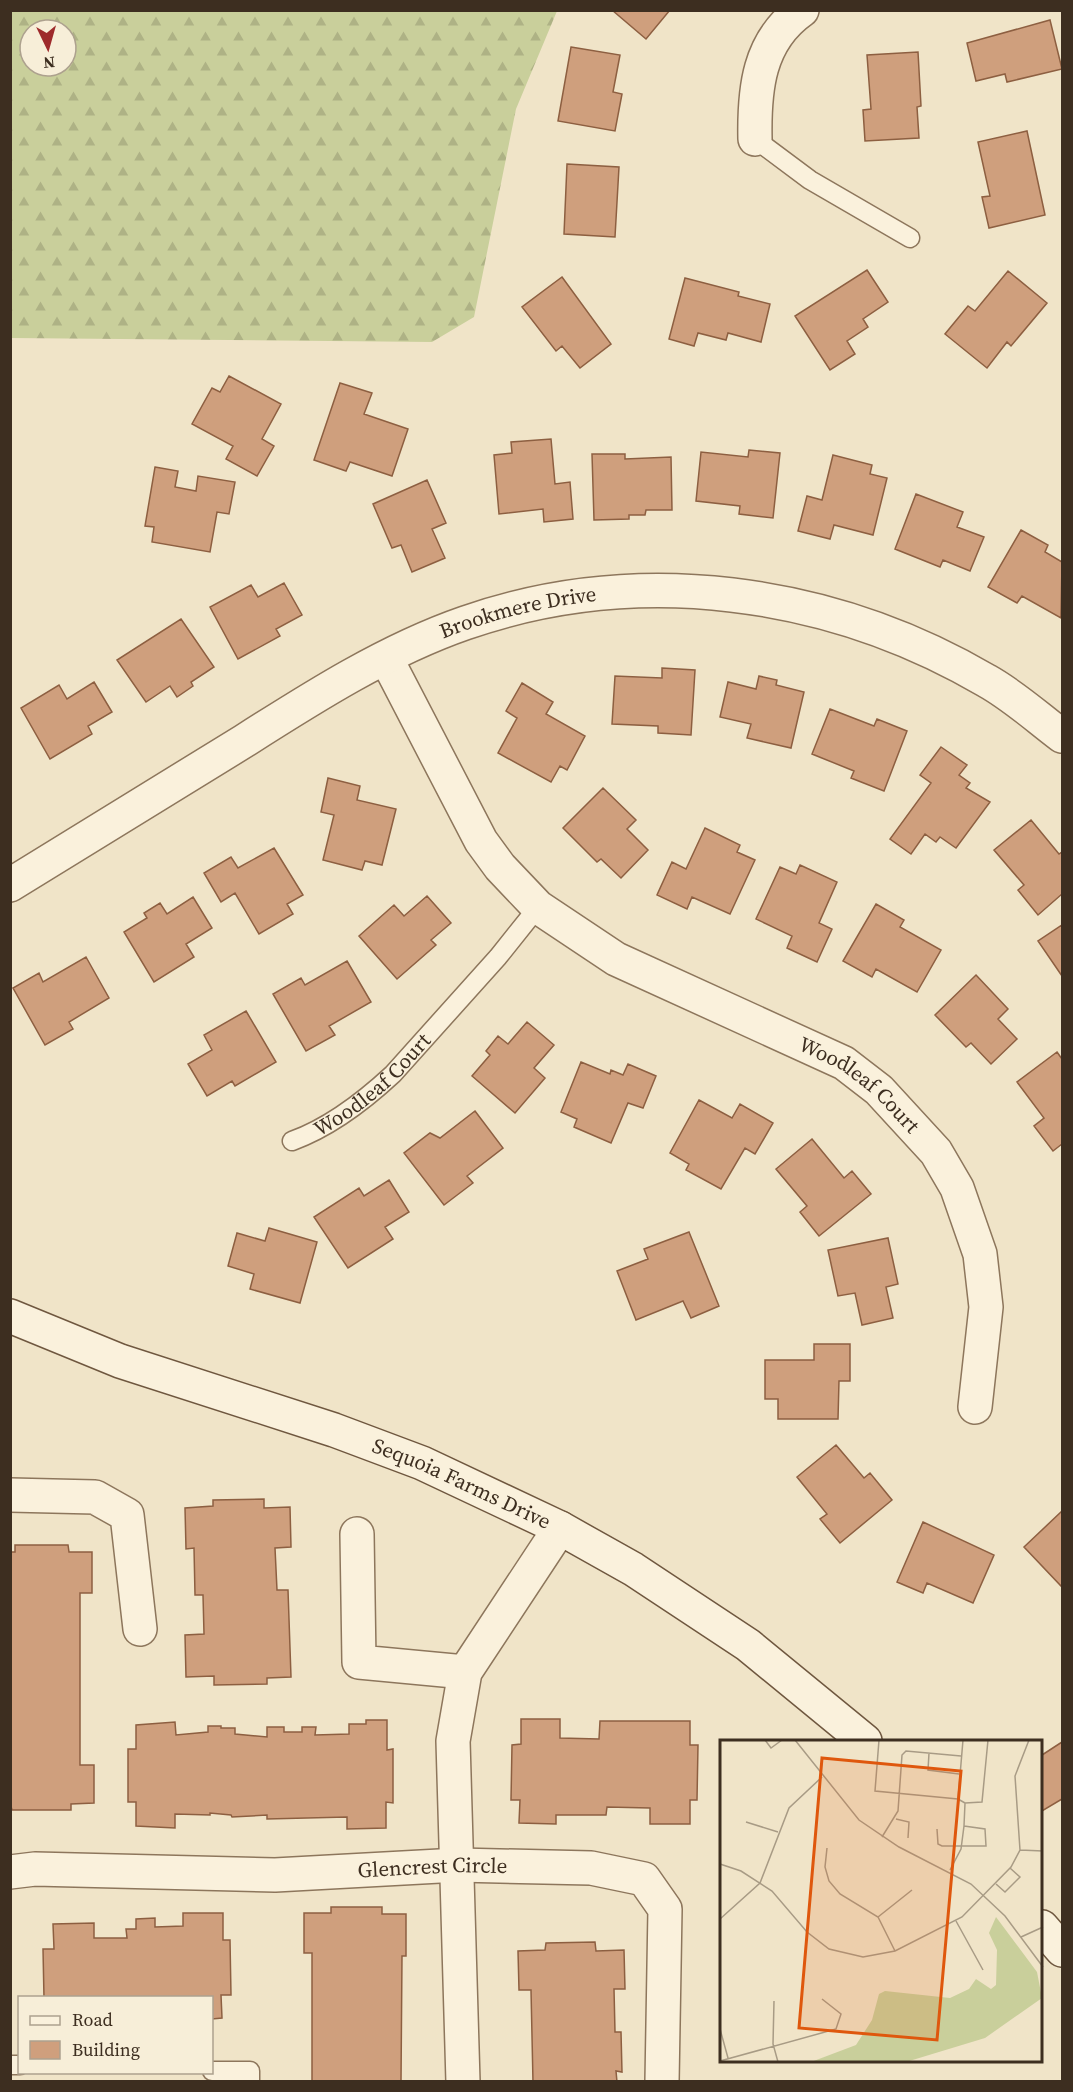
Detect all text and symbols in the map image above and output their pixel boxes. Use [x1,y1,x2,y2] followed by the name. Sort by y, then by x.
[18,18,78,78] north arrow
[42,51,56,74] text: N
[435,579,598,645] street label: Brookmere Drive
[308,1026,437,1143] street label: Woodleaf Court
[794,1029,927,1139] street label: Woodleaf Court
[368,1431,556,1536] street label: Sequoia Farms Drive
[720,1740,1043,2062] inset map
[357,1850,508,1884] street label: Glencrest Circle
[18,1996,213,2074] legend
[72,2007,113,2032] text: Road
[72,2037,140,2062] text: Building

